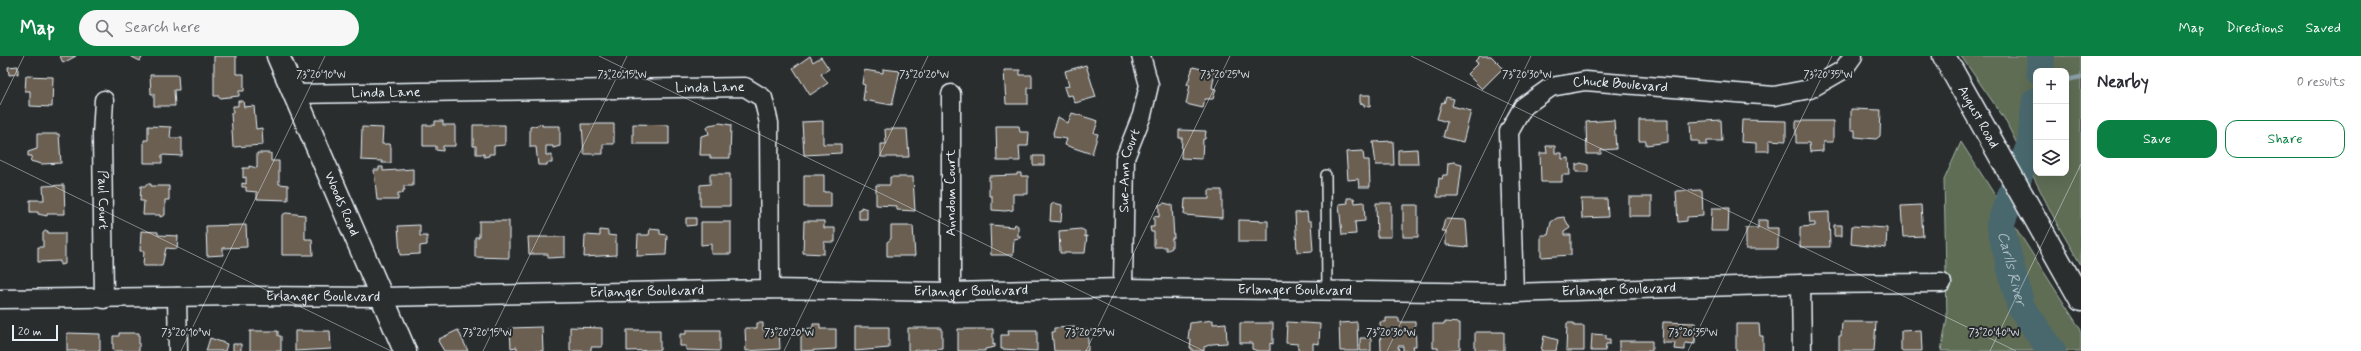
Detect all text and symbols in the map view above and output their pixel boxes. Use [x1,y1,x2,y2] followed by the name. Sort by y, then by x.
[79,10,359,46] search box
[20,16,55,41] text: Map
[93,17,115,39] icon: search
[125,18,200,38] text: Search here
[2178,19,2204,37] text: Map
[2226,19,2284,37] text: Directions
[2306,19,2341,37] text: Saved
[296,68,346,82] text: 73°20'10"W
[598,68,646,82] text: 73°20'15"W
[899,68,949,82] text: 73°20'20"W
[1200,68,1250,82] text: 73°20'25"W
[1502,68,1552,82] text: 73°20'30"W
[1804,68,1852,82] text: 73°20'35"W
[2033,68,2069,176] map controls
[2033,68,2069,104] button: +
[2097,71,2149,93] text: Nearby
[1571,72,1668,97] street label: Chuck Boulevard
[2297,74,2345,91] text: 0 results
[675,78,745,97] street label: Linda Lane
[1953,82,2003,152] street label: August Road
[351,83,421,102] street label: Linda Lane
[2033,104,2069,140] button: −
[2097,120,2217,158] button: Save
[2225,120,2345,158] button: Share
[1115,126,1145,213] street label: Sue-Ann Court
[2033,140,2069,176] button: layers
[942,149,960,237] street label: Anndom Court
[320,169,363,239] street label: Woods Road
[93,170,112,230] street label: Paul Court
[1992,229,2031,310] water label: Carlls River
[1561,279,1676,301] street label: Erlanger Boulevard
[1237,280,1352,300] street label: Erlanger Boulevard
[590,281,704,302] street label: Erlanger Boulevard
[913,281,1028,301] street label: Erlanger Boulevard
[266,287,380,306] street label: Erlanger Boulevard
[12,323,58,342] scale bar
[18,325,41,339] text: 20 m
[161,326,211,340] text: 73°20'10"W
[463,326,511,340] text: 73°20'15"W
[764,326,814,340] text: 73°20'20"W
[1065,326,1115,340] text: 73°20'25"W
[1366,326,1416,340] text: 73°20'30"W
[1669,326,1717,340] text: 73°20'35"W
[1969,326,2019,340] text: 73°20'40"W

